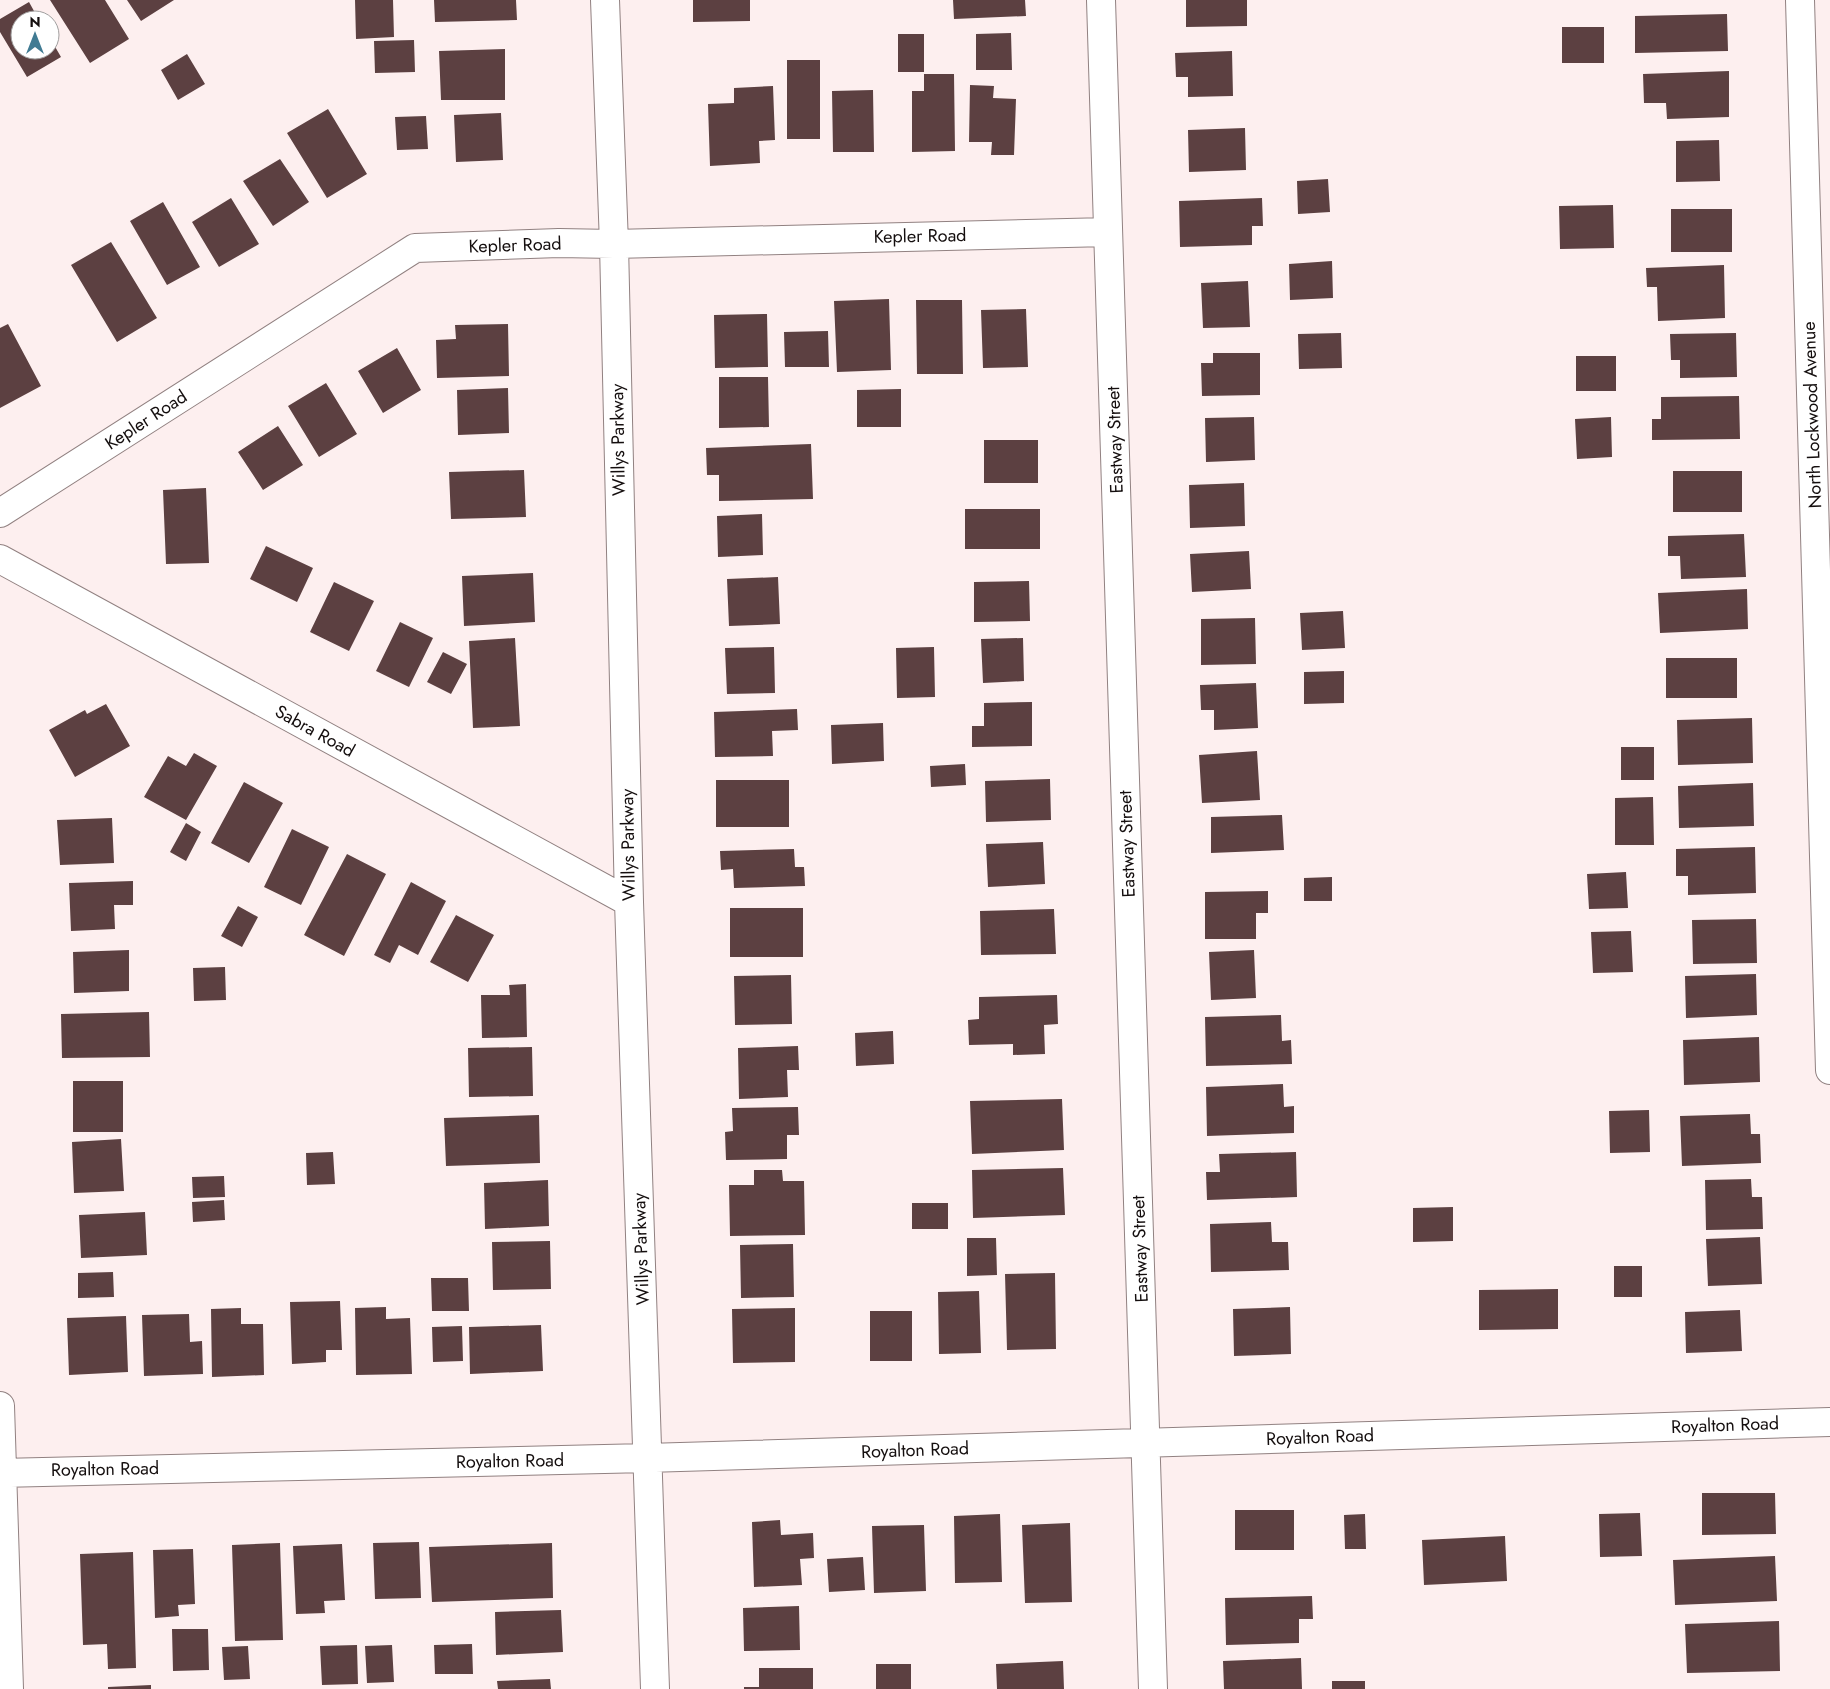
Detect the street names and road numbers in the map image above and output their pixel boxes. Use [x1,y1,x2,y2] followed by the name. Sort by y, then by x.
[873,222,967,250] street label: Kepler Road
[468,230,562,260] street label: Kepler Road
[1796,321,1828,509] street label: North Lockwood Avenue
[604,383,632,496] street label: Willys Parkway
[100,384,192,456] street label: Kepler Road
[1100,385,1130,494] street label: Eastway Street
[270,698,360,764] street label: Sabra Road
[614,788,642,901] street label: Willys Parkway
[1112,789,1142,898] street label: Eastway Street
[626,1192,656,1306] street label: Willys Parkway
[1125,1194,1155,1303] street label: Eastway Street
[1670,1410,1780,1440] street label: Royalton Road
[1265,1422,1375,1452] street label: Royalton Road
[860,1435,970,1465] street label: Royalton Road
[456,1447,564,1475] street label: Royalton Road
[51,1455,159,1483] street label: Royalton Road

